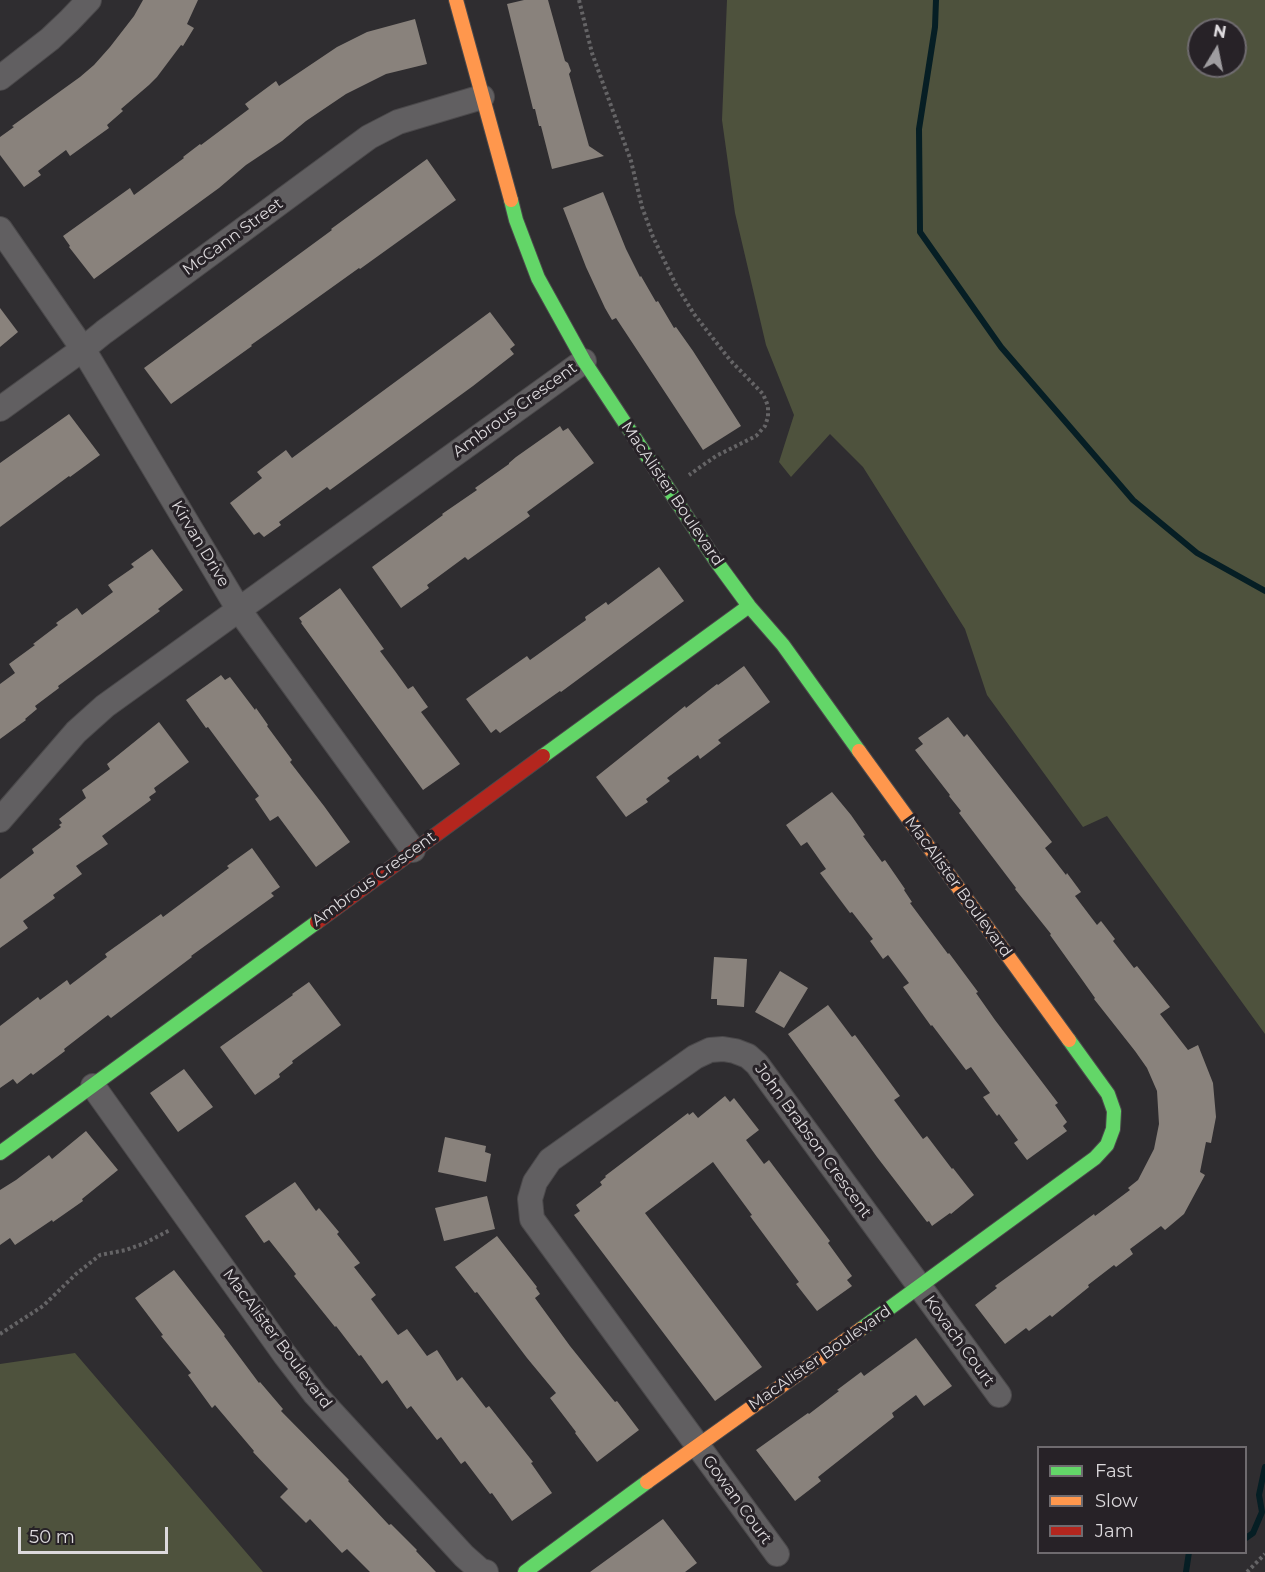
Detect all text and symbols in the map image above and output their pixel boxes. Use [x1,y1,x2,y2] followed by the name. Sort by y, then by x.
[1187,18,1247,78] north arrow
[1212,21,1228,42] text: N
[179,194,287,280] street label: McCann Street
[449,358,581,462] street label: Ambrous Crescent
[617,418,727,570] street label: MacAlister Boulevard
[167,497,233,591] street label: Kirvan Drive
[900,813,1016,961] street label: MacAlister Boulevard
[308,827,440,931] street label: Ambrous Crescent
[751,1060,875,1222] street label: John Brabson Crescent
[218,1265,336,1413] street label: MacAlister Boulevard
[920,1292,998,1390] street label: Kovach Court
[745,1301,895,1415] street label: MacAlister Boulevard
[1037,1446,1247,1554] legend
[698,1452,776,1548] street label: Gowan Court
[1095,1460,1133,1482] text: Fast
[1095,1490,1138,1512] text: Slow
[21,1515,171,1553] scale bar
[1095,1520,1134,1542] text: Jam
[29,1526,75,1548] text: 50 m

